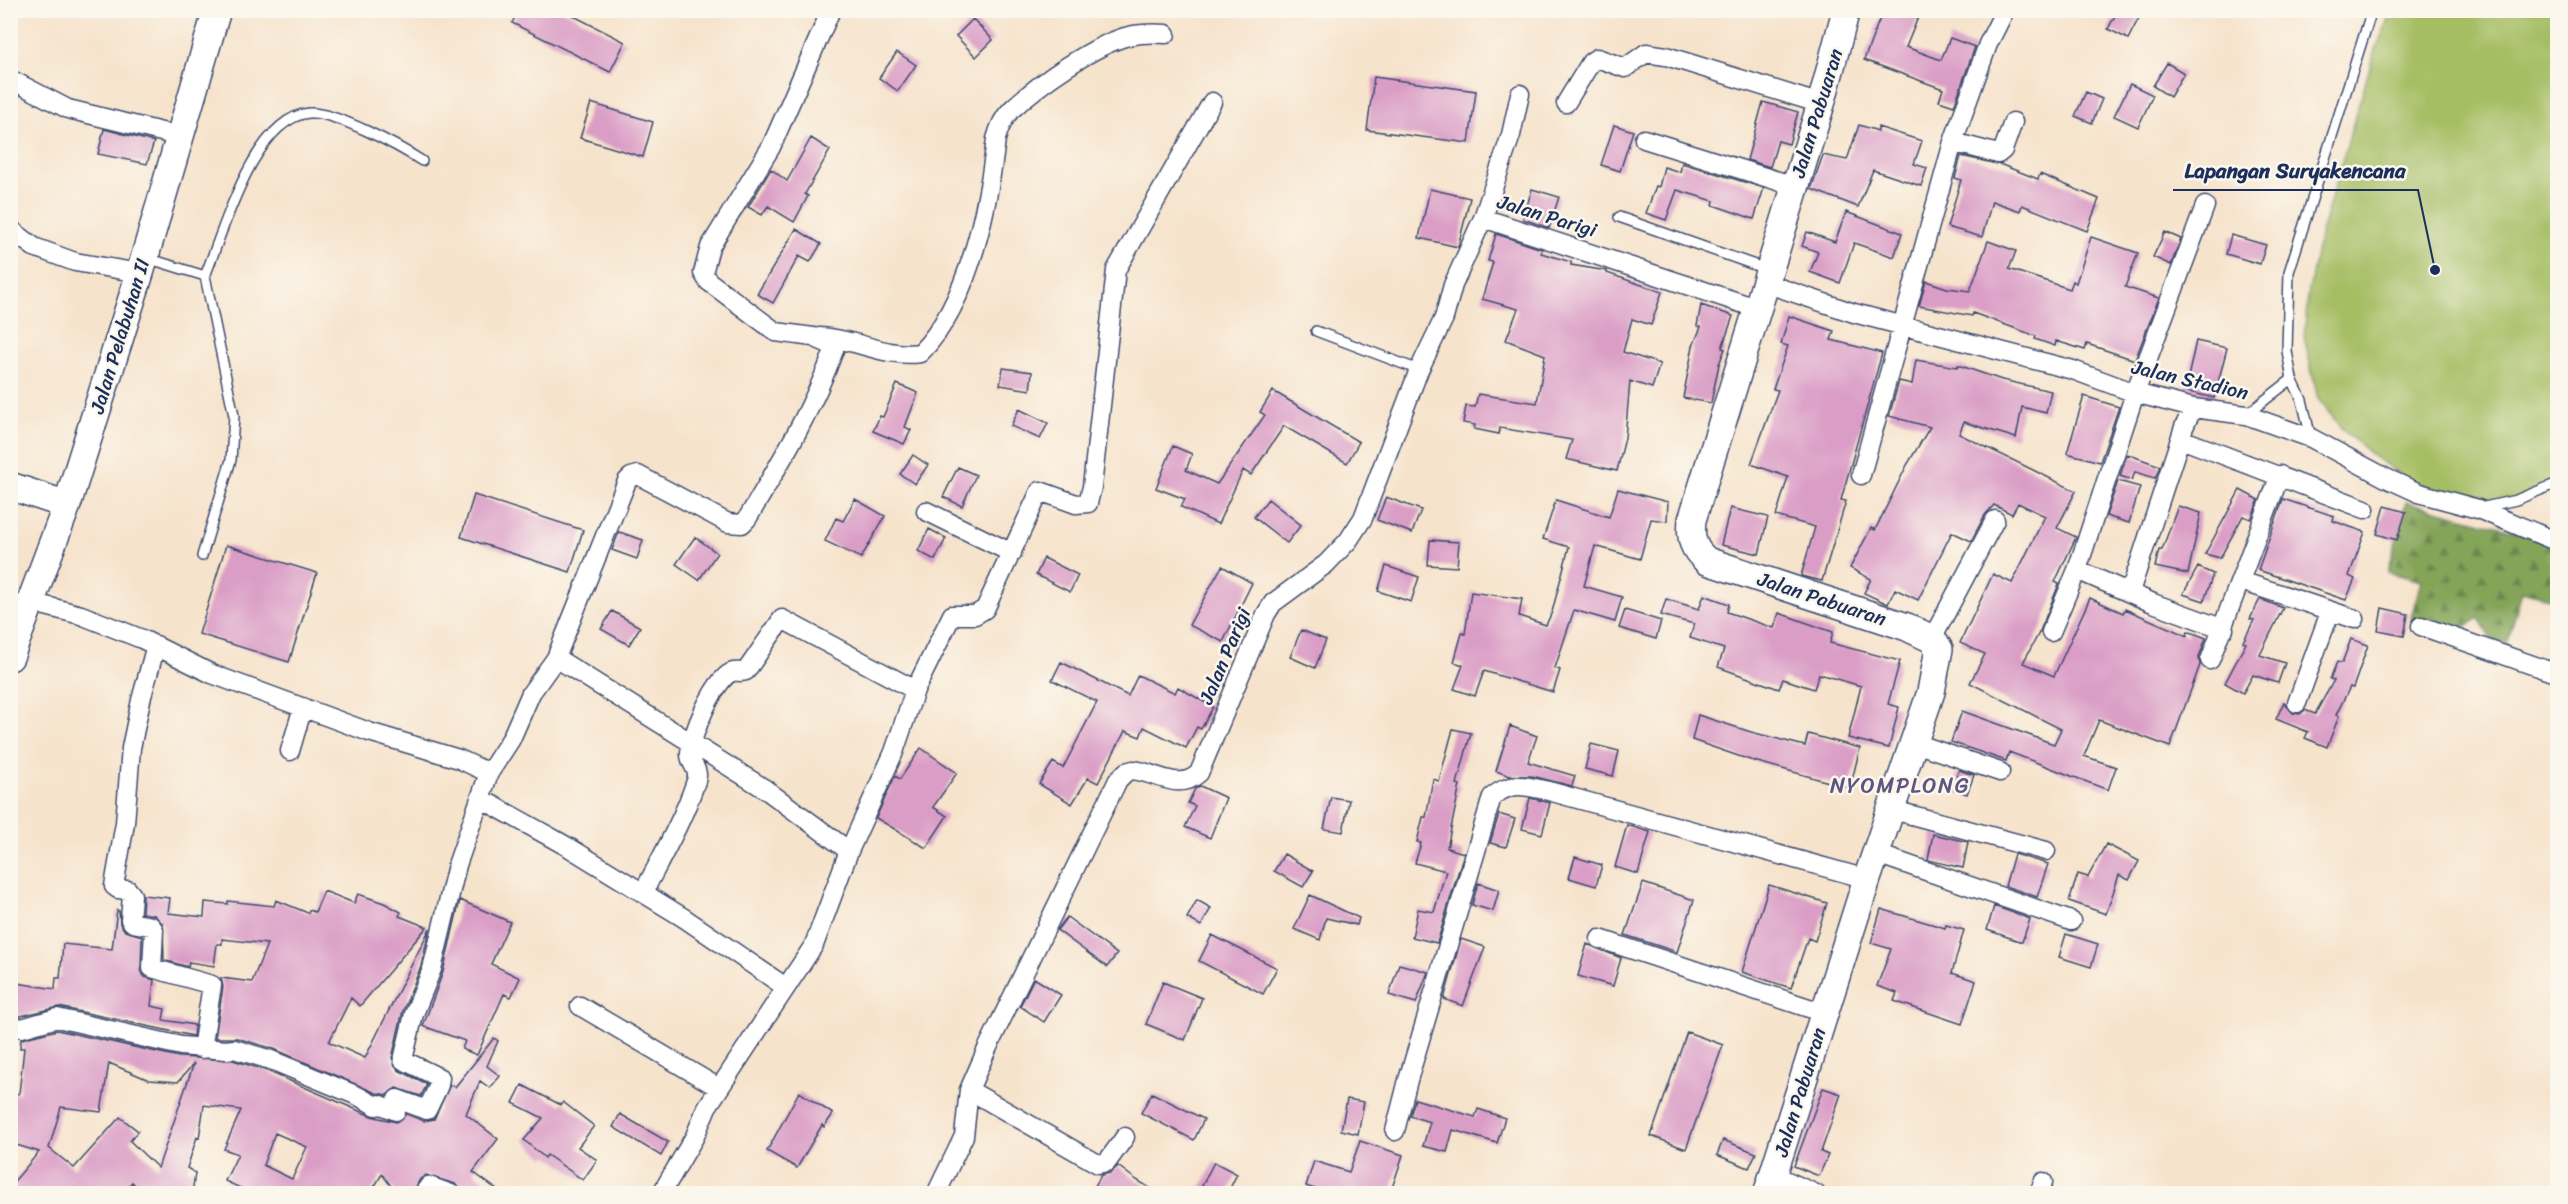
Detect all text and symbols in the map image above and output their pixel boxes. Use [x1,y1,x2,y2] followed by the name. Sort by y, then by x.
[1780,44,1853,183] street label: Jalan Pabuaran
[2173,151,2418,190] callout: Lapangan Suryakencana
[2185,152,2407,190] text: Lapangan Suryakencana
[1492,184,1602,248] street label: Jalan Parigi
[79,254,160,419] street label: Jalan Pelabuhan II
[2127,349,2252,410] street label: Jalan Stadion
[1752,561,1891,636] street label: Jalan Pabuaran
[1189,601,1262,711] street label: Jalan Parigi
[1830,766,1970,805] district label: NYOMPLONG
[1763,1023,1836,1162] street label: Jalan Pabuaran

